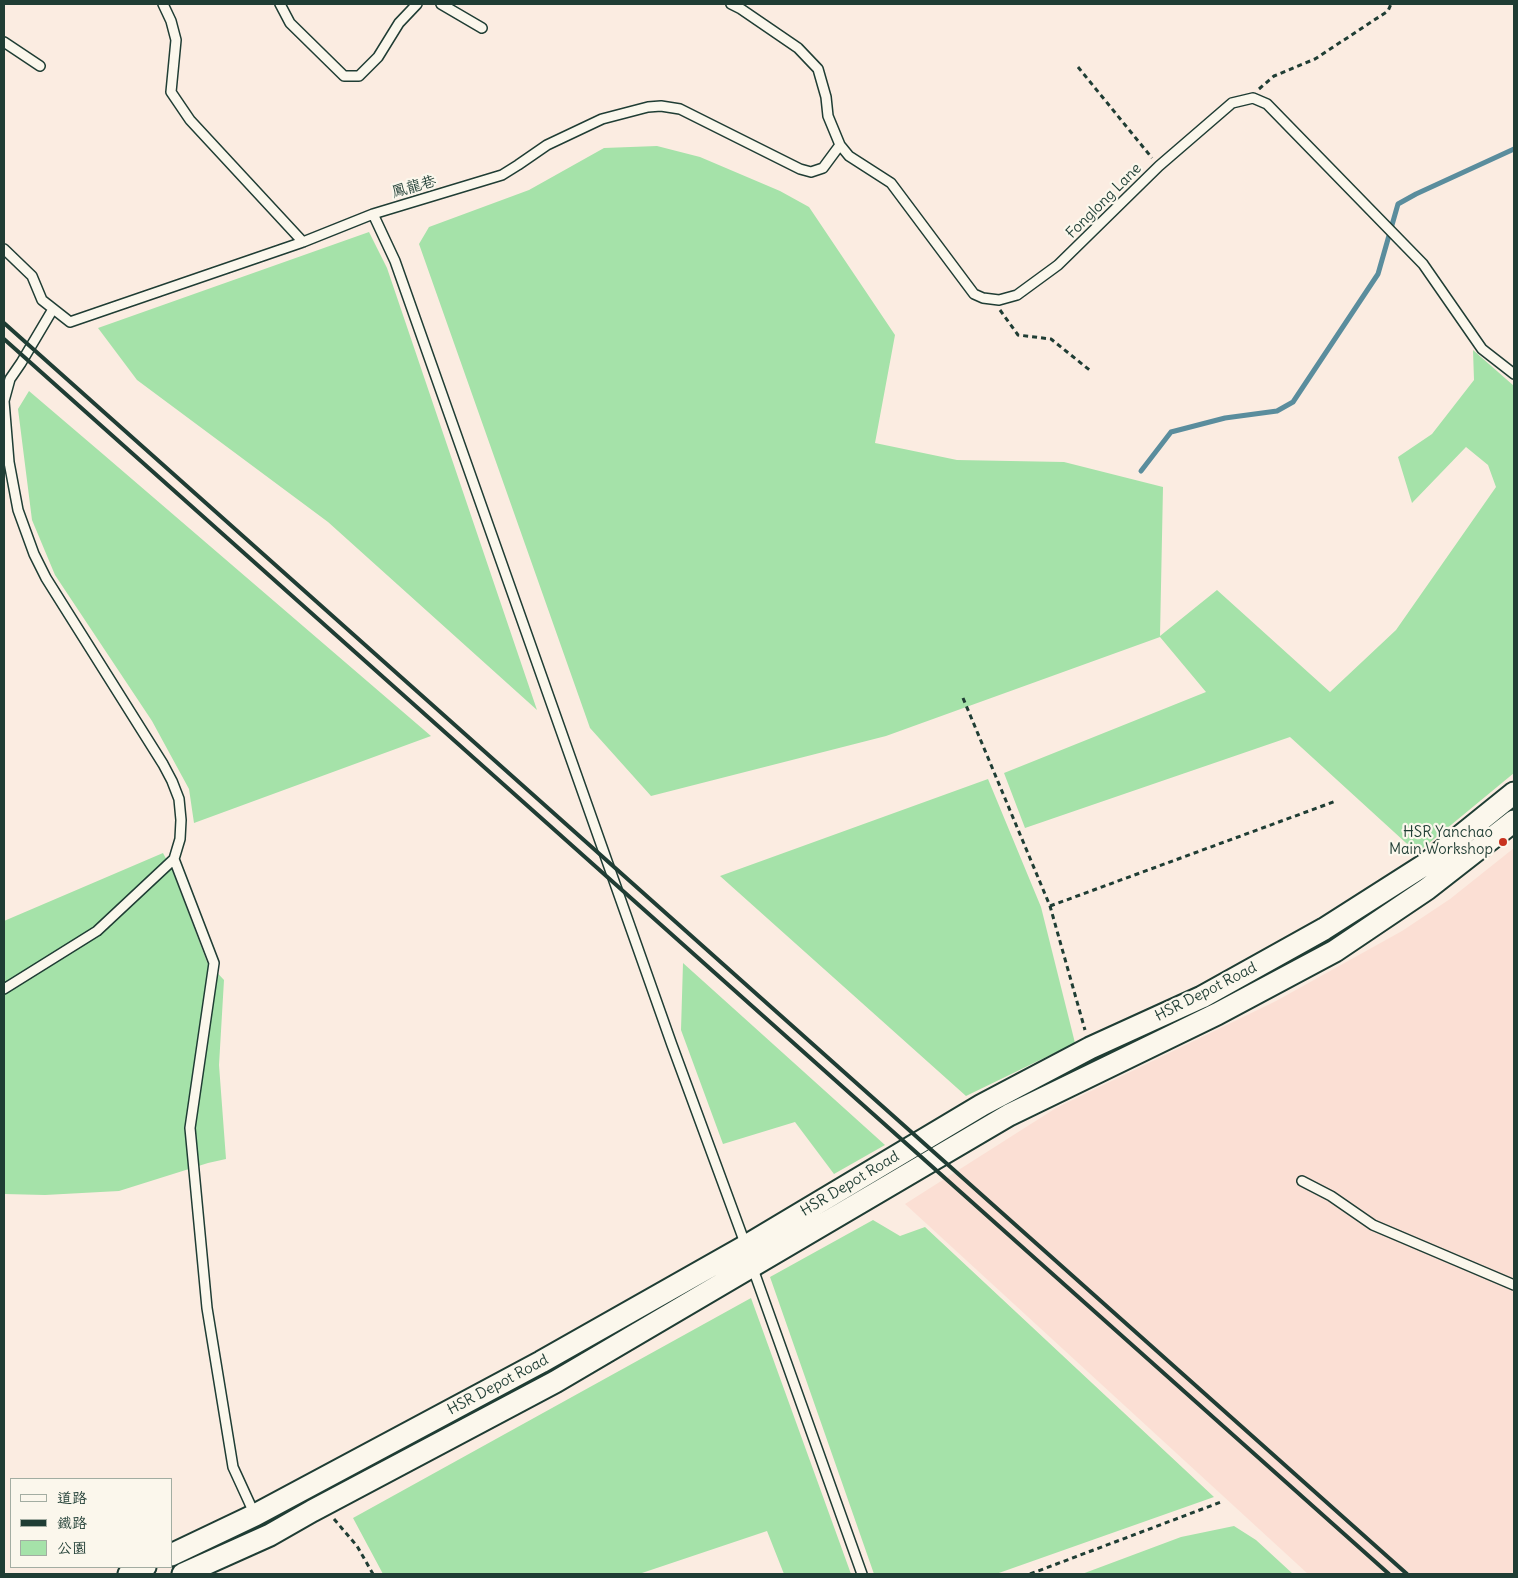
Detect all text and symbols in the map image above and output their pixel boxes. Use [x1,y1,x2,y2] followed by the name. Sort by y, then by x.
[1063,160,1145,242] street label: Fonglong Lane
[390,172,438,202] street label: 鳳龍巷
[1389,824,1493,859] place label: HSR Yanchao Main Workshop
[1497,836,1509,848] marker: HSR Yanchao Main Workshop
[1152,959,1260,1025] street label: HSR Depot Road
[798,1148,902,1220] street label: HSR Depot Road
[444,1351,552,1419] street label: HSR Depot Road
[10,1478,172,1568] legend
[57,1488,87,1507] text: 道路
[57,1513,87,1532] text: 鐵路
[57,1538,87,1557] text: 公園

